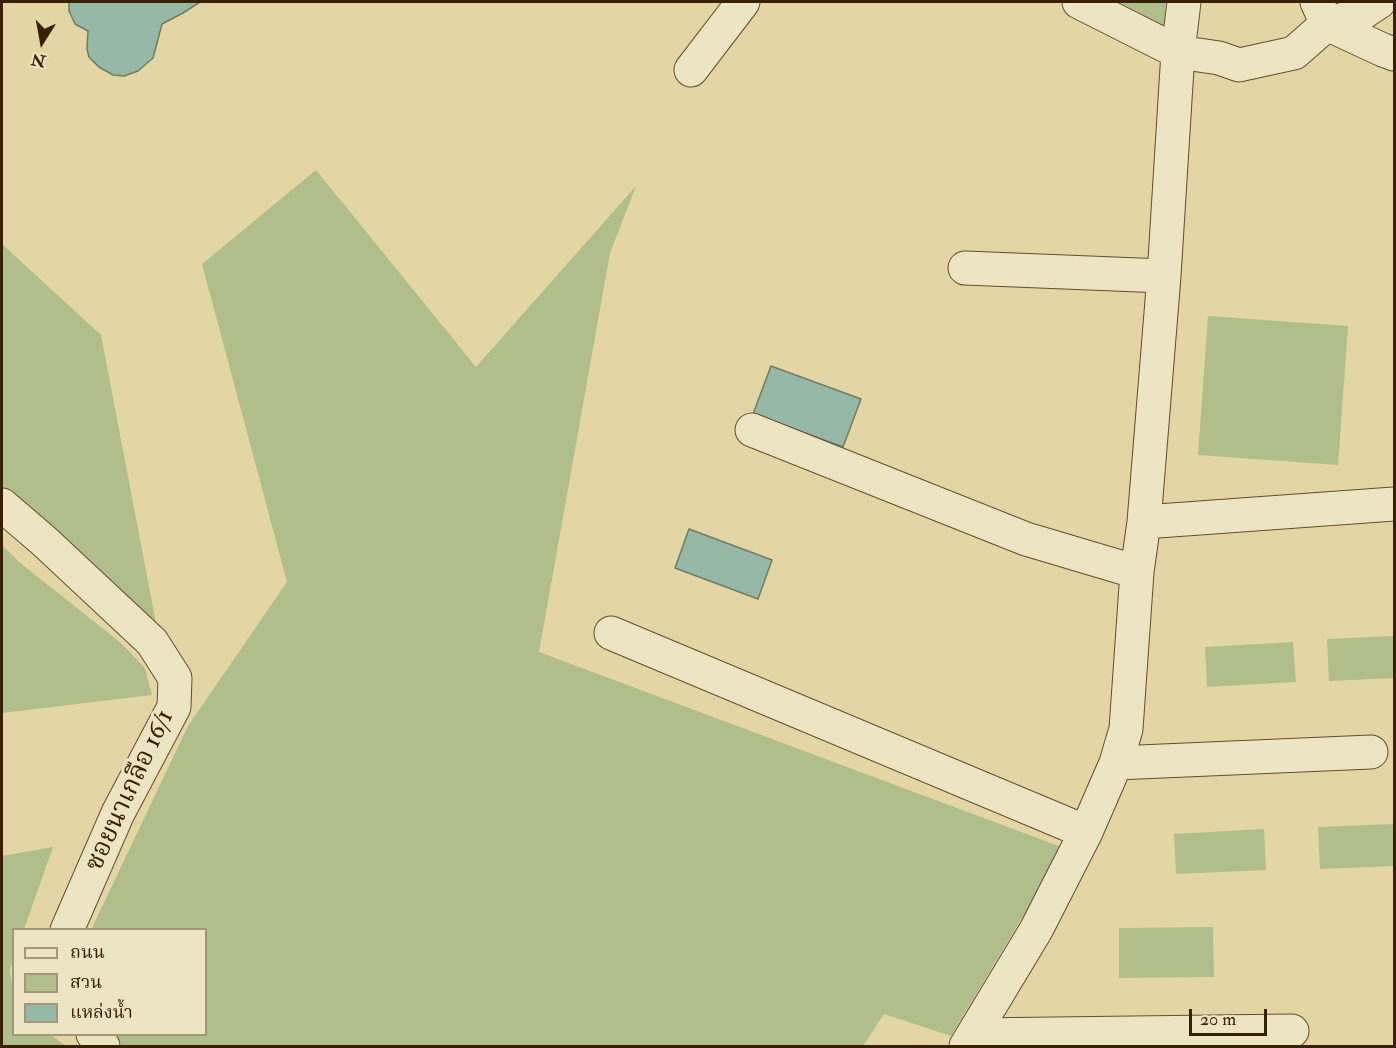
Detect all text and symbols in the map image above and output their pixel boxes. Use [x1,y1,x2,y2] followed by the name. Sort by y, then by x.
[12,12,72,72] north arrow
[30,48,48,71] text: N
[80,705,182,877] street label: ซอยนาเกลือ 16/1
[12,928,207,1036] legend
[70,941,105,964] text: ถนน
[70,971,102,994] text: สวน
[1192,997,1270,1035] scale bar
[70,1001,133,1024] text: แหล่งน้ำ
[1200,1008,1236,1031] text: 20 m

